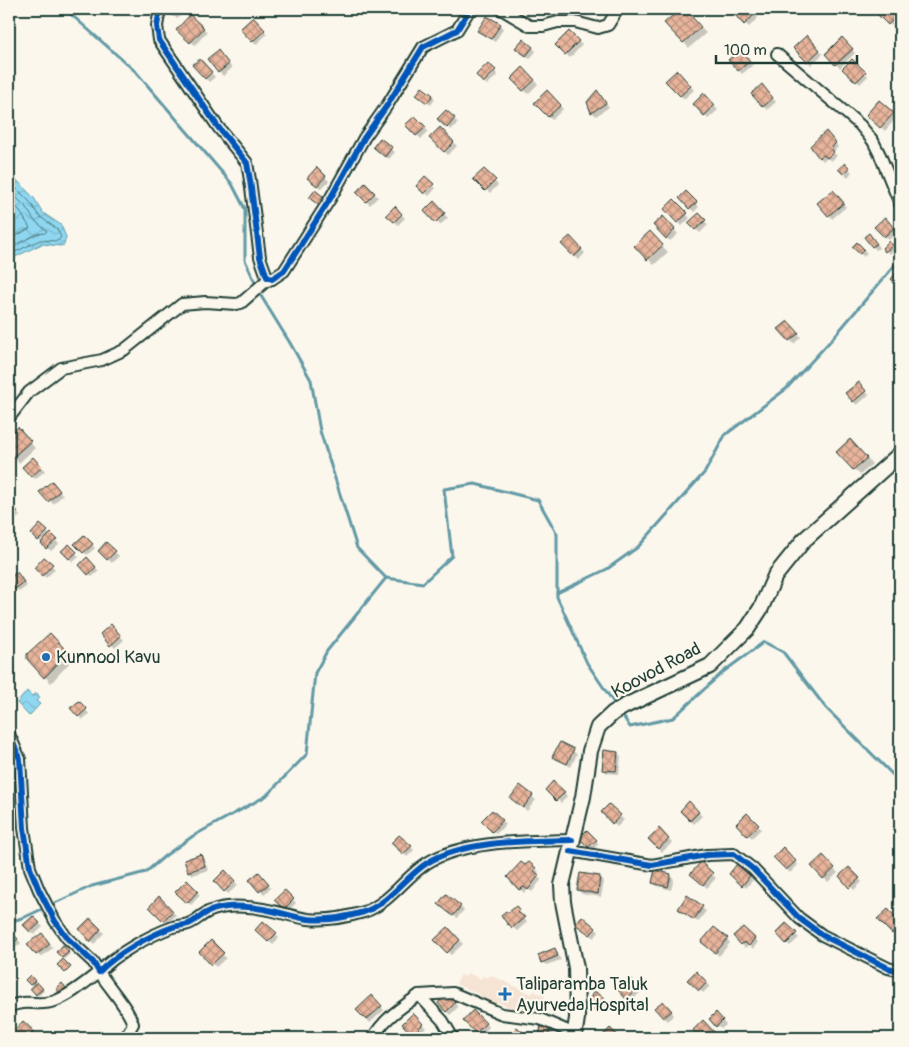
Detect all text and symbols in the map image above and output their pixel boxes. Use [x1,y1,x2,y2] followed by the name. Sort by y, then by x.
[716,32,858,64] scale bar
[724,41,767,60] text: 100 m
[608,637,705,704] street label: Koovod Road
[56,646,161,669] place label: Kunnool Kavu
[40,651,52,663] marker: Kunnool Kavu
[516,973,649,1017] place label: Taliparamba Taluk Ayurveda Hospital
[498,987,512,1001] marker: Taliparamba Taluk Ayurveda Hospital

